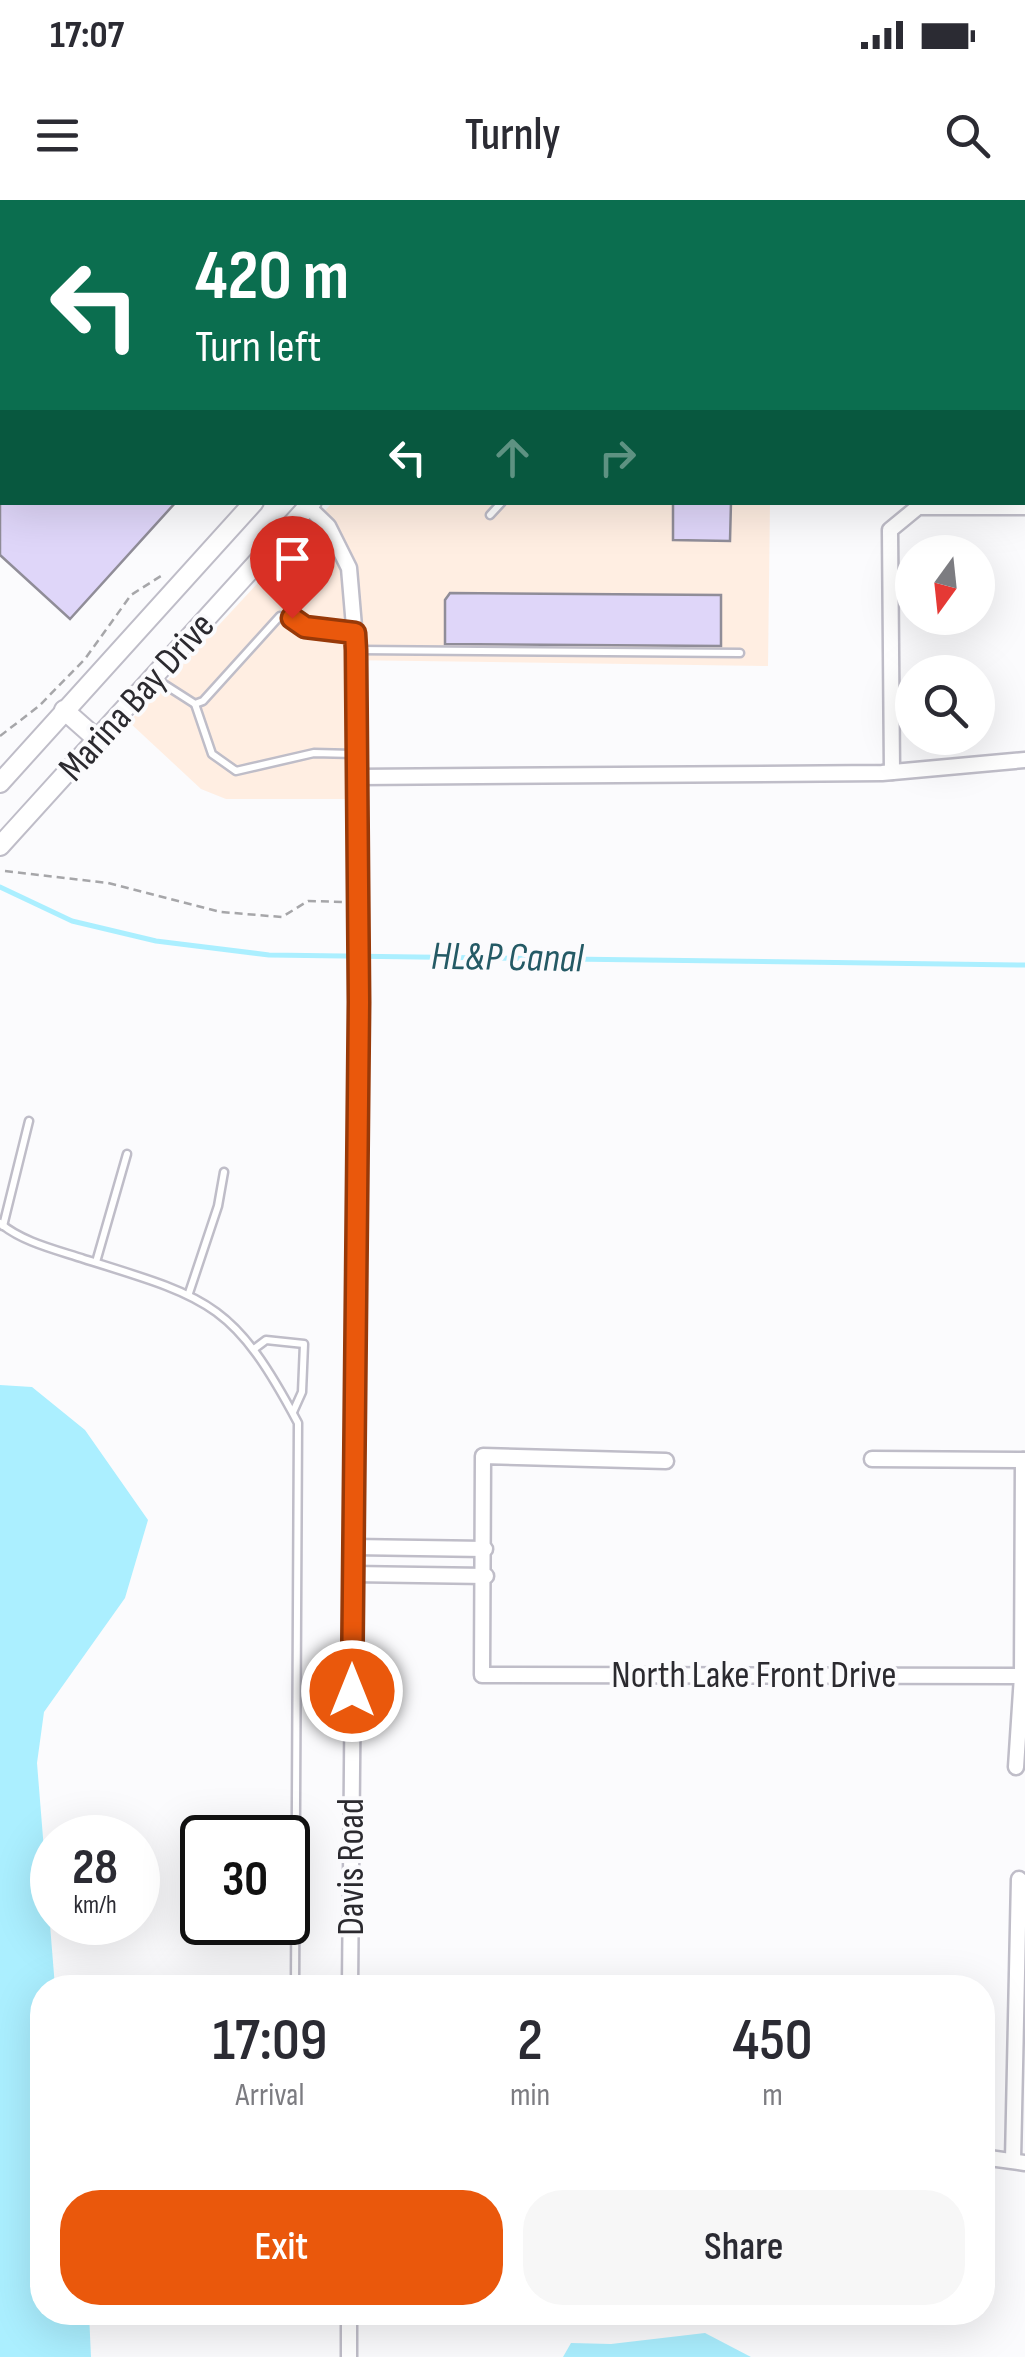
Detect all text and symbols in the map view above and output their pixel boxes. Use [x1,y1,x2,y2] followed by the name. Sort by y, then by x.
[50,13,124,58] text: 17:07
[30,108,85,163] icon: menu
[465,108,560,163] text: Turnly
[940,108,995,163] icon: search
[195,235,349,319] text: 420 m
[30,240,160,370] icon: left
[195,320,321,375] text: Turn left
[380,430,435,485] icon: left
[485,430,540,485] icon: ahead
[590,430,645,485] icon: right
[250,516,335,619] pin
[265,531,320,586] icon: arrive
[895,535,995,635] north arrow
[895,535,995,755] map controls
[50,604,224,790] street label: Marina Bay Drive
[895,655,995,755] button: search
[431,933,585,983] water label: HL&P Canal
[300,1639,404,1743] position arrow
[611,1653,897,1698] street label: North Lake Front Drive
[329,1798,374,1936] street label: Davis Road
[180,1815,310,1945] speed limit sign: 30
[72,1838,118,1898] text: 28
[73,1890,117,1921] text: km/h
[212,2005,328,2077] text: 17:09
[517,2005,543,2077] text: 2
[733,2005,813,2077] text: 450
[236,2076,304,2115] text: Arrival
[510,2076,550,2115] text: min
[762,2076,783,2115] text: m
[60,2190,503,2305] button: Exit
[523,2190,965,2305] button: Share

